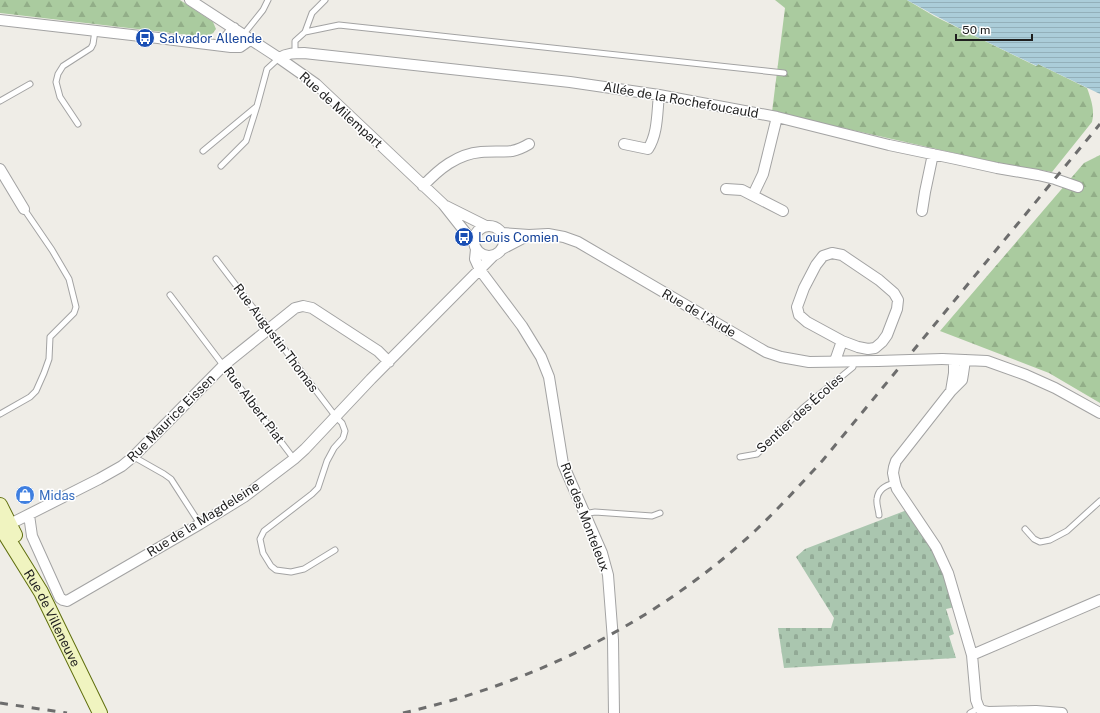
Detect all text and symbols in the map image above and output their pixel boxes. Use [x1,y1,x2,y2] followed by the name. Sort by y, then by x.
[956,16,1032,42] scale bar
[962,23,990,37] text: 50 m
[134,27,156,49] bus stop icon: Salvador Allende
[159,31,262,46] place label: Salvador Allende
[296,69,386,151] street label: Rue de Milempart
[602,79,760,121] street label: Allée de la Rochefoucauld
[453,226,475,248] bus stop icon: Louis Comien
[478,230,559,245] place label: Louis Comien
[230,281,322,395] street label: Rue Augustin Thomas
[659,286,739,340] street label: Rue de l'Aude
[220,364,288,446] street label: Rue Albert Piat
[753,369,847,456] street label: Sentier des Écoles
[124,371,218,465] street label: Rue Maurice Eissen
[557,460,613,574] street label: Rue des Monteleux
[144,478,262,560] street label: Rue de la Magdeleine
[14,484,36,506] shop icon: Midas
[39,488,75,503] place label: Midas
[21,566,84,669] street label: Rue de Villeneuve

